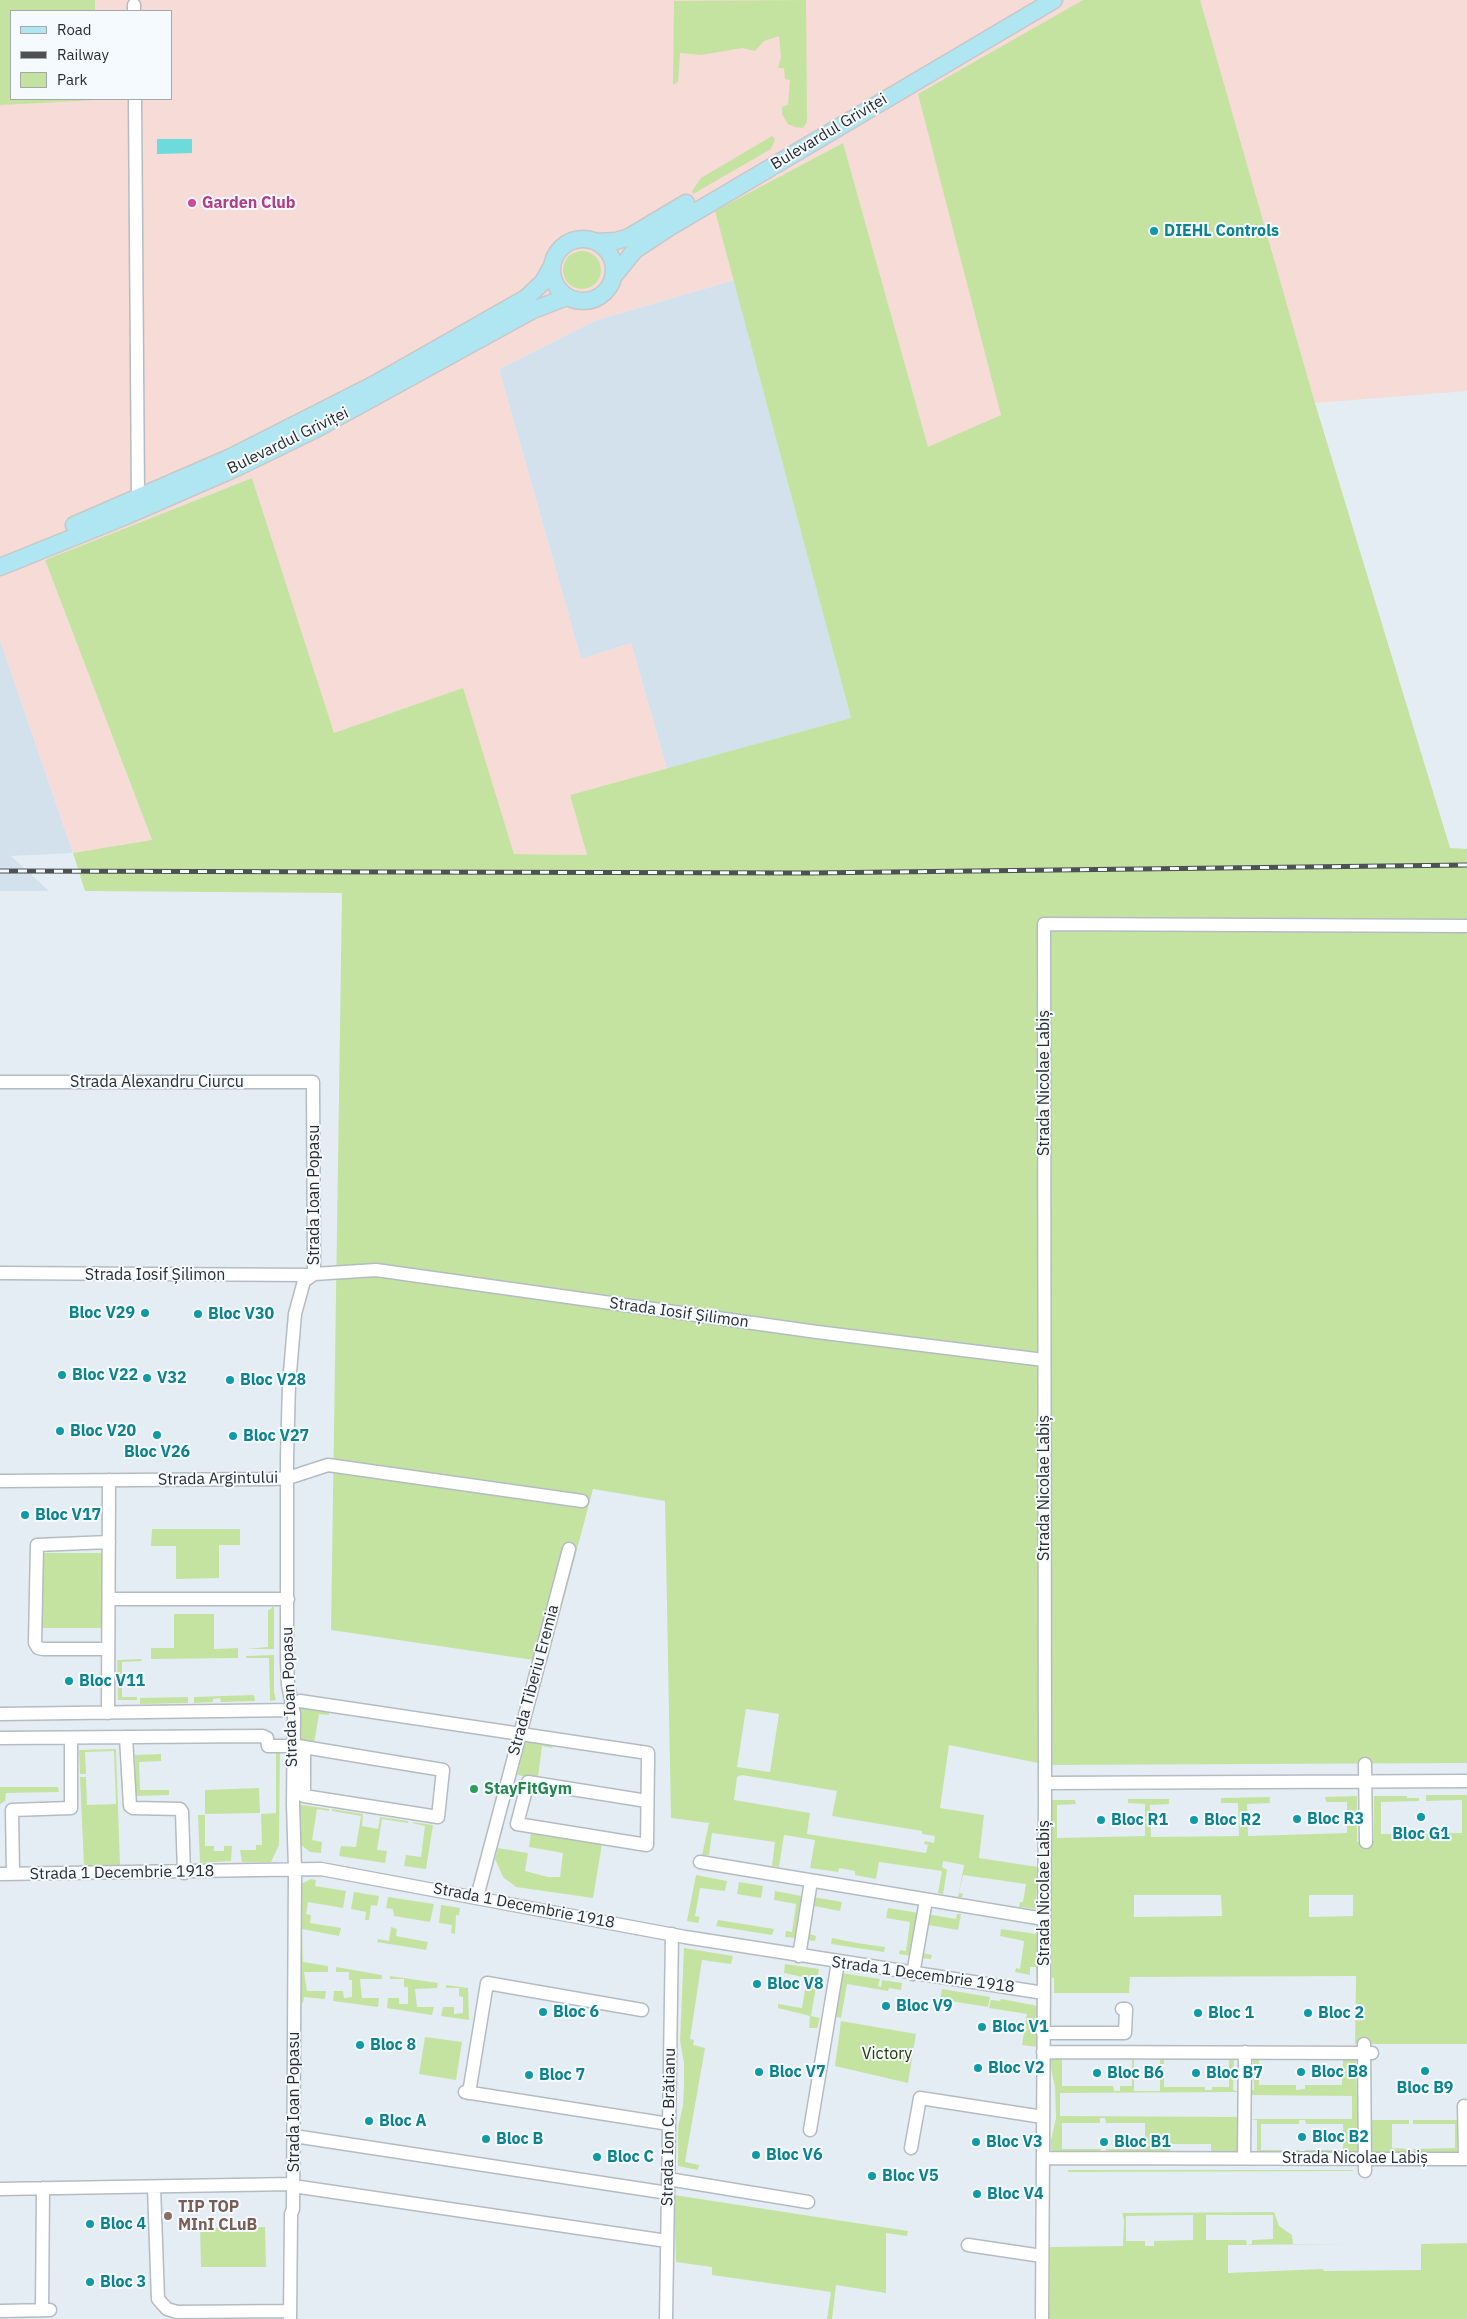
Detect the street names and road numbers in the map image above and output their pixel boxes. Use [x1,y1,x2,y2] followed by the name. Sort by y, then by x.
[767,90,891,174] street label: Bulevardul Griviței
[224,403,352,479] street label: Bulevardul Griviței
[1034,1010,1054,1156] street label: Strada Nicolae Labiș
[70,1072,244,1092] street label: Strada Alexandru Ciurcu
[304,1125,324,1265] street label: Strada Ioan Popasu
[85,1265,225,1285] street label: Strada Iosif Șilimon
[608,1294,750,1332] street label: Strada Iosif Șilimon
[1034,1415,1054,1561] street label: Strada Nicolae Labiș
[158,1468,278,1490] street label: Strada Argintului
[505,1603,563,1757] street label: Strada Tiberiu Eremia
[278,1626,302,1768] street label: Strada Ioan Popasu
[1034,1820,1054,1966] street label: Strada Nicolae Labiș
[30,1862,214,1884] street label: Strada 1 Decembrie 1918
[432,1879,616,1933] street label: Strada 1 Decembrie 1918
[830,1953,1016,1997] street label: Strada 1 Decembrie 1918
[284,2032,304,2172] street label: Strada Ioan Popasu
[658,2048,680,2206] street label: Strada Ion C. Brătianu
[1282,2148,1428,2168] street label: Strada Nicolae Labiș

